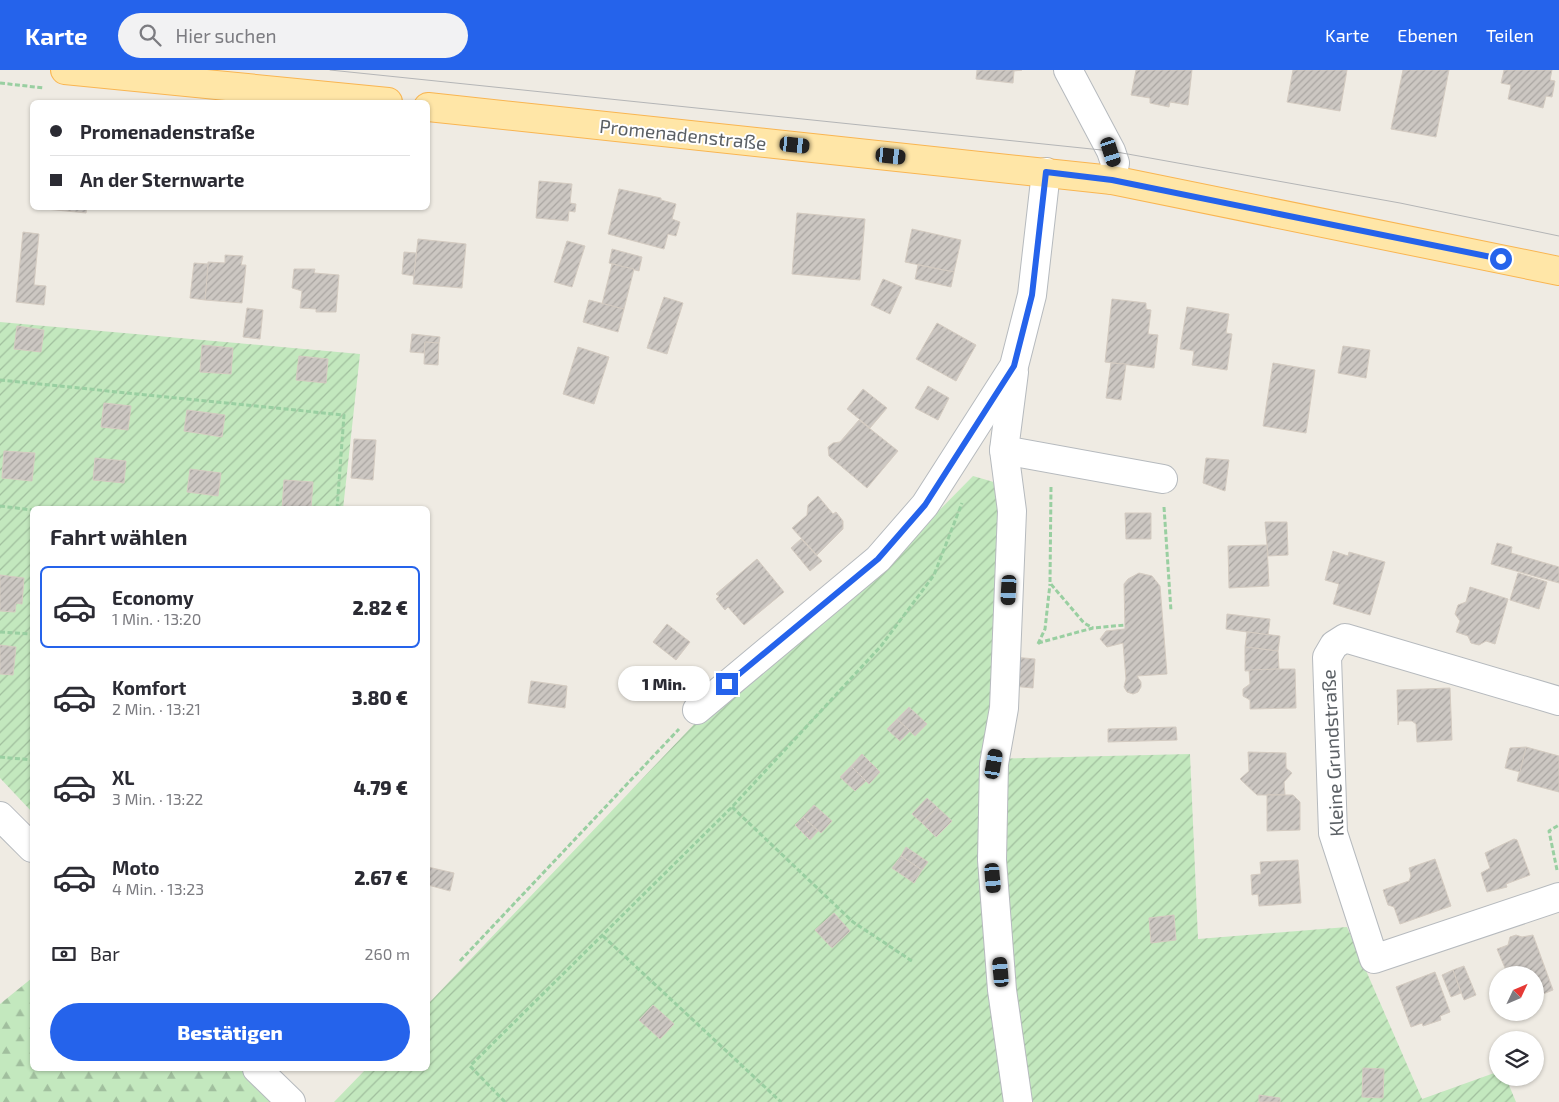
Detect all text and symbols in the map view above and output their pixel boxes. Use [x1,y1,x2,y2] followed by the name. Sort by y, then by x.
[118,13,468,58] search box
[25,21,88,50] text: Karte
[136,21,164,49] icon: search
[176,24,277,47] text: Hier suchen
[1325,24,1369,46] text: Karte
[1397,24,1458,46] text: Ebenen
[1486,24,1534,46] text: Teilen
[598,114,768,154] street label: Promenadenstraße
[80,120,255,143] text: Promenadenstraße
[1099,135,1122,169] car
[779,136,810,154] car
[875,147,906,165] car
[80,168,244,191] text: An der Sternwarte
[1490,248,1512,270] route start
[50,523,188,549] text: Fahrt wählen
[1000,575,1017,605] car
[52,585,97,630] icon: car
[112,586,194,609] text: Economy
[352,596,408,619] text: 2.82 €
[112,609,202,628] text: 1 Min. · 13:20
[617,666,710,702] callout: 1 Min.
[1316,669,1348,837] street label: Kleine Grundstraße
[716,673,738,695] route end
[642,674,686,693] text: 1 Min.
[52,675,97,720] icon: car
[112,676,186,699] text: Komfort
[352,686,408,709] text: 3.80 €
[112,699,201,718] text: 2 Min. · 13:21
[984,748,1003,780] car
[52,765,97,810] icon: car
[112,766,134,789] text: XL
[354,776,408,799] text: 4.79 €
[112,789,203,808] text: 3 Min. · 13:22
[52,855,97,900] icon: car
[112,856,160,879] text: Moto
[984,862,1001,894] car
[354,866,408,889] text: 2.67 €
[112,879,204,898] text: 4 Min. · 13:23
[50,940,78,968] icon: cash
[90,942,120,965] text: Bar
[365,944,410,963] text: 260 m
[992,956,1009,988] car
[1489,966,1544,1021] north arrow
[1489,966,1544,1086] map controls
[50,1003,410,1061] button: Bestätigen
[1489,1031,1544,1086] button: layers

